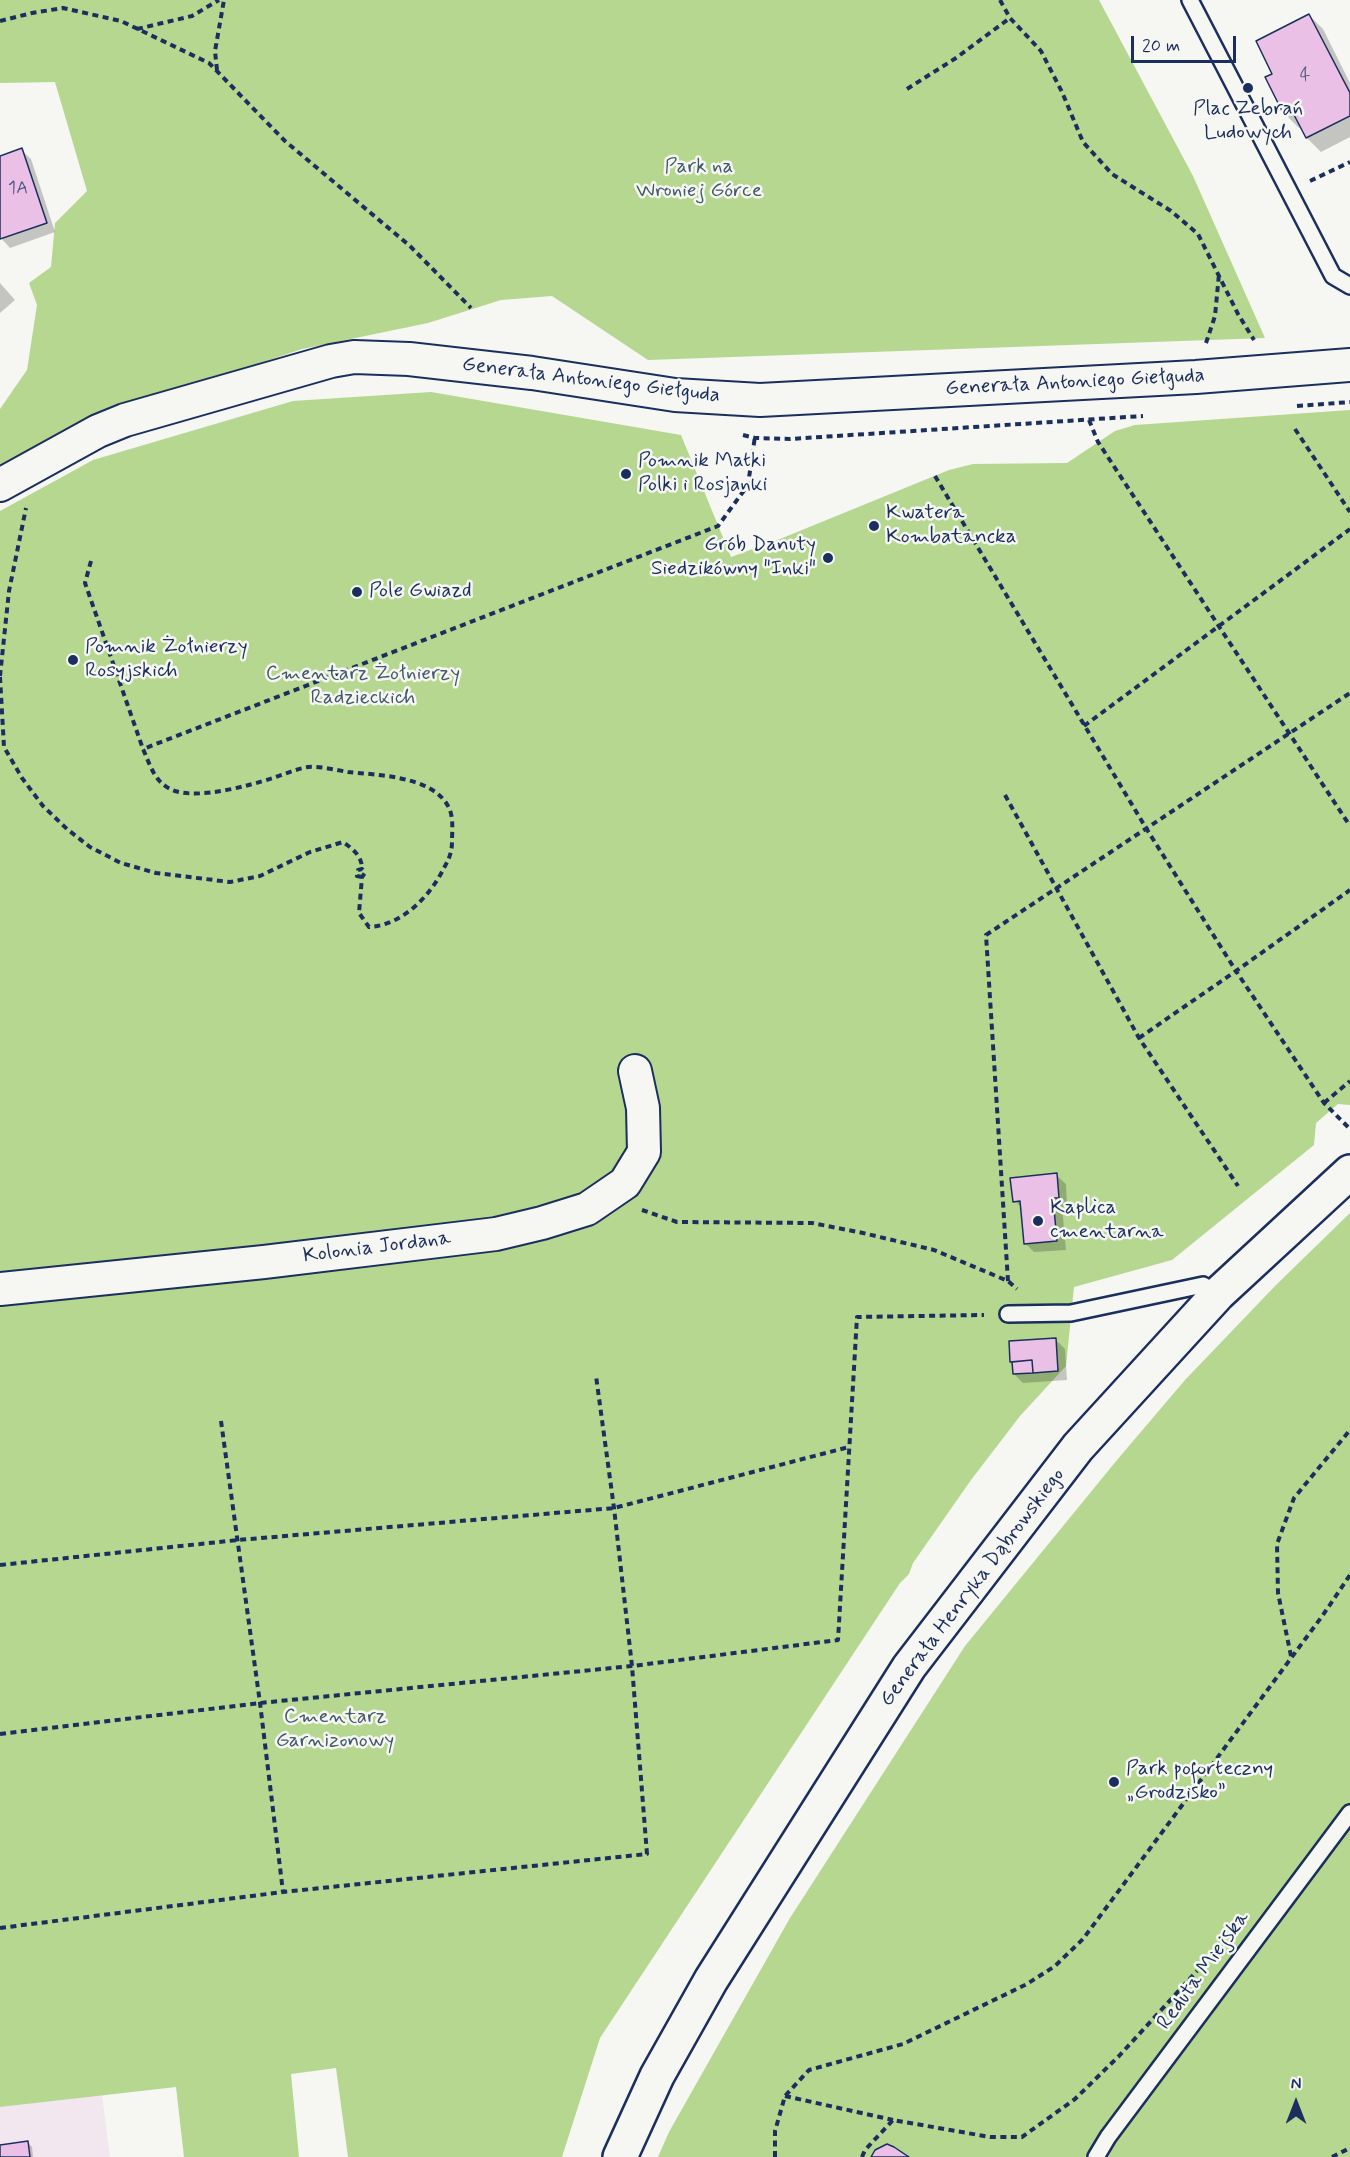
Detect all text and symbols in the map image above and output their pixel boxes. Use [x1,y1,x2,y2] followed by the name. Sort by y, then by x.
[1134,24,1239,62] scale bar
[1142,34,1180,58] text: 20 m
[1300,65,1310,87] house number: 4
[1241,81,1255,95] marker: Plac Zebrań Ludowych
[1193,97,1303,147] place label: Plac Zebrań Ludowych
[636,155,762,205] park label: Park na Wroniej Górce
[8,178,28,200] house number: 1A
[460,353,722,409] street label: Generała Antoniego Giełguda
[945,364,1205,402] street label: Generała Antoniego Giełguda
[638,449,767,499] place label: Pomnik Matki Polki i Rosjanki
[619,467,633,481] marker: Pomnik Matki Polki i Rosjanki
[886,501,1017,551] place label: Kwatera Kombatancka
[867,519,881,533] marker: Kwatera Kombatancka
[651,533,816,583] place label: Grób Danuty Siedzikówny "Inki"
[821,551,835,565] marker: Grób Danuty Siedzikówny "Inki"
[369,579,472,605] place label: Pole Gwiazd
[350,585,364,599] marker: Pole Gwiazd
[85,635,248,685] place label: Pomnik Żołnierzy Rosyjskich
[66,653,80,667] marker: Pomnik Żołnierzy Rosyjskich
[266,662,460,712] park label: Cmentarz Żołnierzy Radzieckich
[1050,1196,1164,1246] place label: Kaplica cmentarna
[1031,1214,1045,1228] marker: Kaplica cmentarna
[302,1226,452,1270] street label: Kolonia Jordana
[875,1464,1071,1712] street label: Generała Henryka Dąbrowskiego
[276,1705,394,1755] park label: Cmentarz Garnizonowy
[1126,1757,1273,1807] place label: Park poforteczny „Grodzisko”
[1107,1775,1121,1789] marker: Park poforteczny „Grodzisko”
[1153,1907,1255,2035] street label: Reduta Miejska
[1266,2073,1326,2133] north arrow
[1291,2074,1301,2095] text: N

